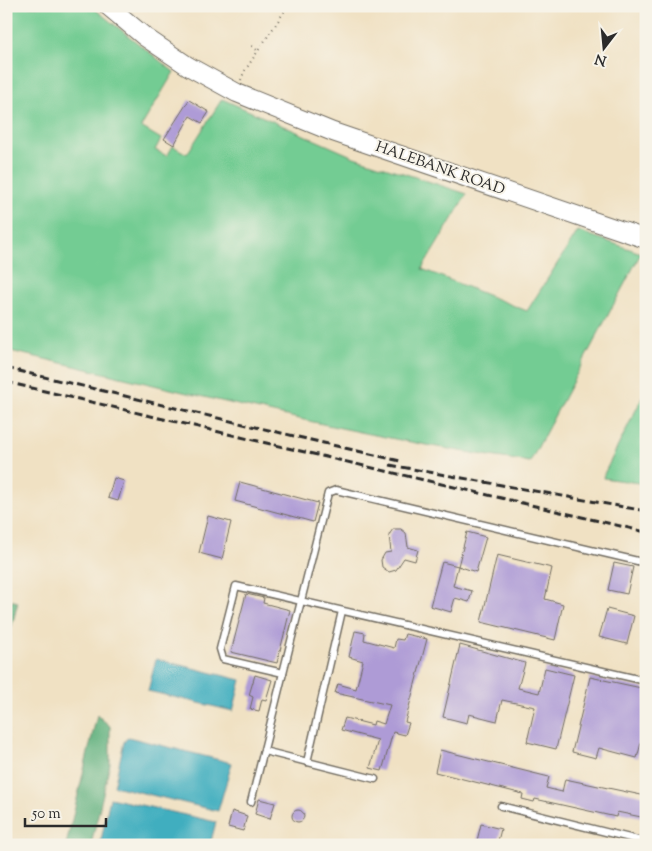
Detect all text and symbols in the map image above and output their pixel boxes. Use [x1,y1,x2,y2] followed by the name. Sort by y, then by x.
[580,22,630,72] north arrow
[593,47,609,70] text: N
[372,137,508,201] street label: HALEBANK ROAD
[25,796,106,828] scale bar
[31,804,61,825] text: 50 m

